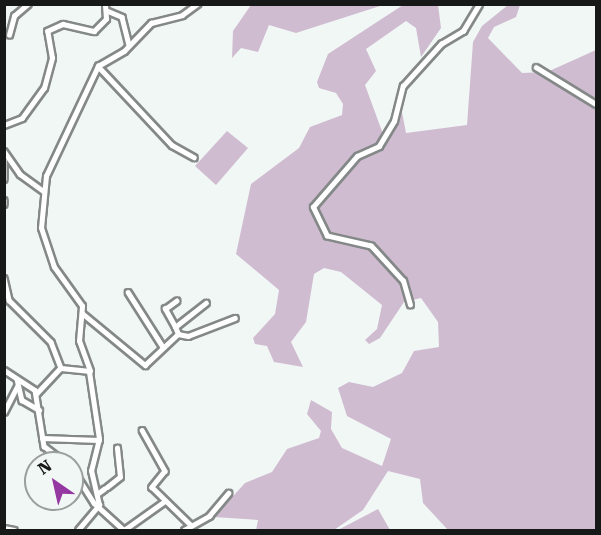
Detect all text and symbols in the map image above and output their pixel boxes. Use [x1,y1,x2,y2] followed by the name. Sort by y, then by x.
[24,451,84,511] north arrow
[34,456,55,479] text: N

